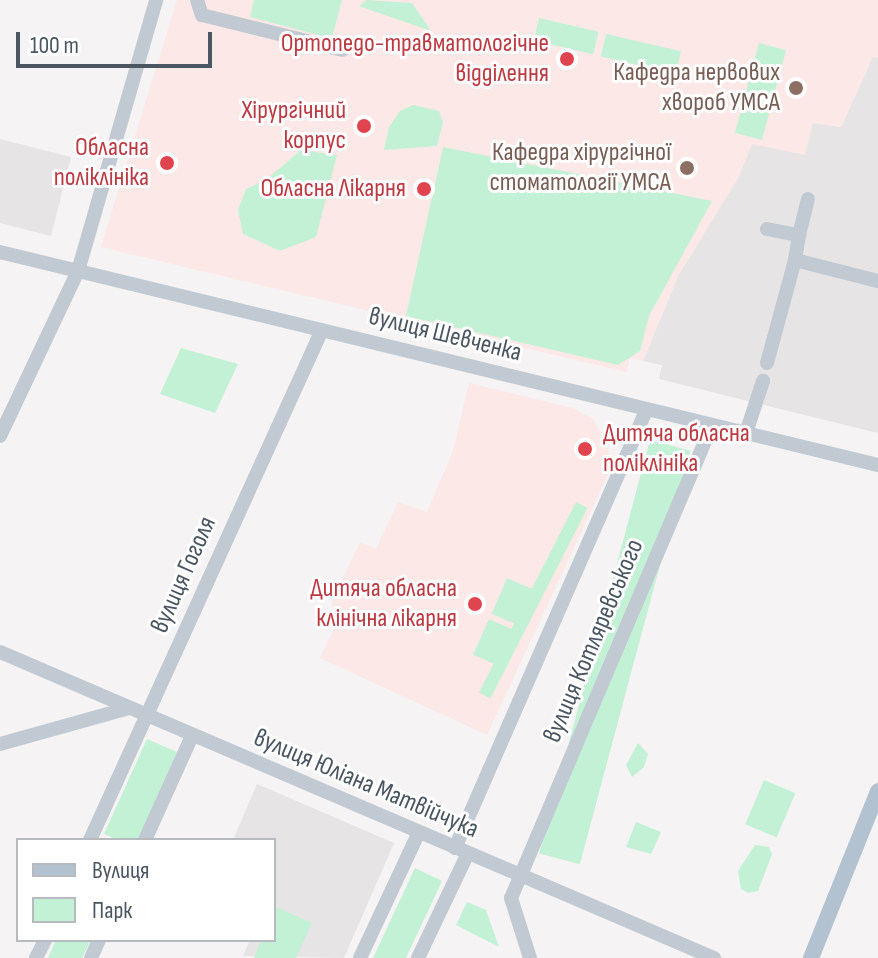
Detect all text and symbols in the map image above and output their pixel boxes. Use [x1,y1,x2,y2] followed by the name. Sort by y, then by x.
[20,16,216,66] scale bar
[281,28,549,90] place label: Ортопедо-травматологічне відділення
[30,31,79,60] text: 100 m
[556,48,578,70] marker: Ортопедо-травматологічне відділення
[613,57,780,118] place label: Кафедра нервових хвороб УМСА
[787,79,805,97] marker: Кафедра нервових хвороб УМСА
[241,95,346,156] place label: Хірургічний корпус
[353,115,375,137] marker: Хірургічний корпус
[54,132,149,194] place label: Обласна поліклініка
[490,137,671,198] place label: Кафедра хірургічної стоматології УМСА
[156,152,178,174] marker: Обласна поліклініка
[678,159,696,177] marker: Кафедра хірургічної стоматології УМСА
[260,173,406,205] place label: Обласна Лікарня
[413,178,435,200] marker: Обласна Лікарня
[365,301,525,369] street label: вулиця Шевченка
[603,418,750,480] place label: Дитяча обласна поліклініка
[574,438,596,460] marker: Дитяча обласна поліклініка
[145,512,223,638] street label: вулиця Гоголя
[537,535,651,747] street label: вулиця Котляревського
[310,573,457,634] place label: Дитяча обласна клінічна лікарня
[464,593,486,615] marker: Дитяча обласна клінічна лікарня
[249,723,483,845] street label: вулиця Юліана Матвійчука
[16,838,276,942] legend
[92,856,150,885] text: Вулиця
[92,896,132,925] text: Парк

